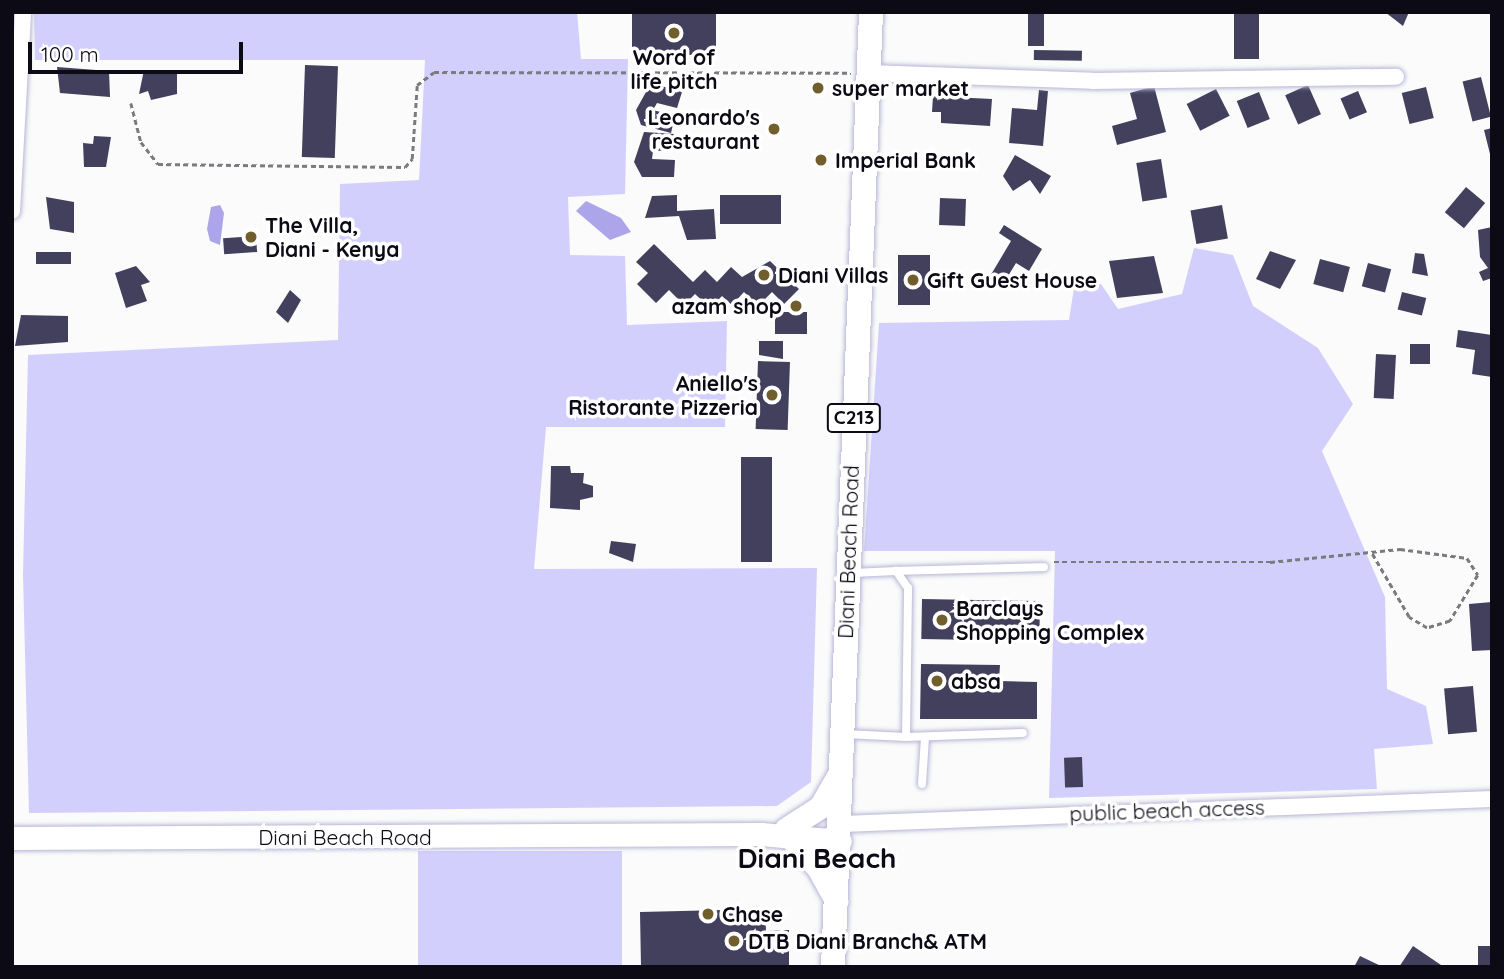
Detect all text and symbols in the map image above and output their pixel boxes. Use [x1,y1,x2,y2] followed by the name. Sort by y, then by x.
[666,25,682,41] marker: Word of life pitch
[32,28,247,72] scale bar
[41,41,99,67] text: 100 m
[630,44,718,94] place label: Word of life pitch
[832,75,969,101] place label: super market
[810,80,826,96] marker: super market
[647,104,760,154] place label: Leonardo's restaurant
[766,121,782,137] marker: Leonardo's restaurant
[835,147,976,173] place label: Imperial Bank
[813,152,829,168] marker: Imperial Bank
[265,212,399,262] place label: The Villa, Diani - Kenya
[243,229,259,245] marker: The Villa, Diani - Kenya
[778,262,888,288] place label: Diani Villas
[756,267,772,283] marker: Diani Villas
[927,267,1097,293] place label: Gift Guest House
[905,272,921,288] marker: Gift Guest House
[671,293,782,319] place label: azam shop
[788,298,804,314] marker: azam shop
[568,370,758,420] place label: Aniello's Ristorante Pizzeria
[764,387,780,403] marker: Aniello's Ristorante Pizzeria
[826,402,882,434] road number: C213
[832,465,864,639] street label: Diani Beach Road
[956,595,1144,645] place label: Barclays Shopping Complex
[934,612,950,628] marker: Barclays Shopping Complex
[951,668,1001,694] place label: absa
[929,673,945,689] marker: absa
[1069,794,1265,826] street label: public beach access
[258,824,432,850] street label: Diani Beach Road
[738,841,896,875] district label: Diani Beach
[722,901,783,927] place label: Chase
[700,906,716,922] marker: Chase
[748,928,987,954] place label: DTB Diani Branch& ATM
[726,933,742,949] marker: DTB Diani Branch& ATM

